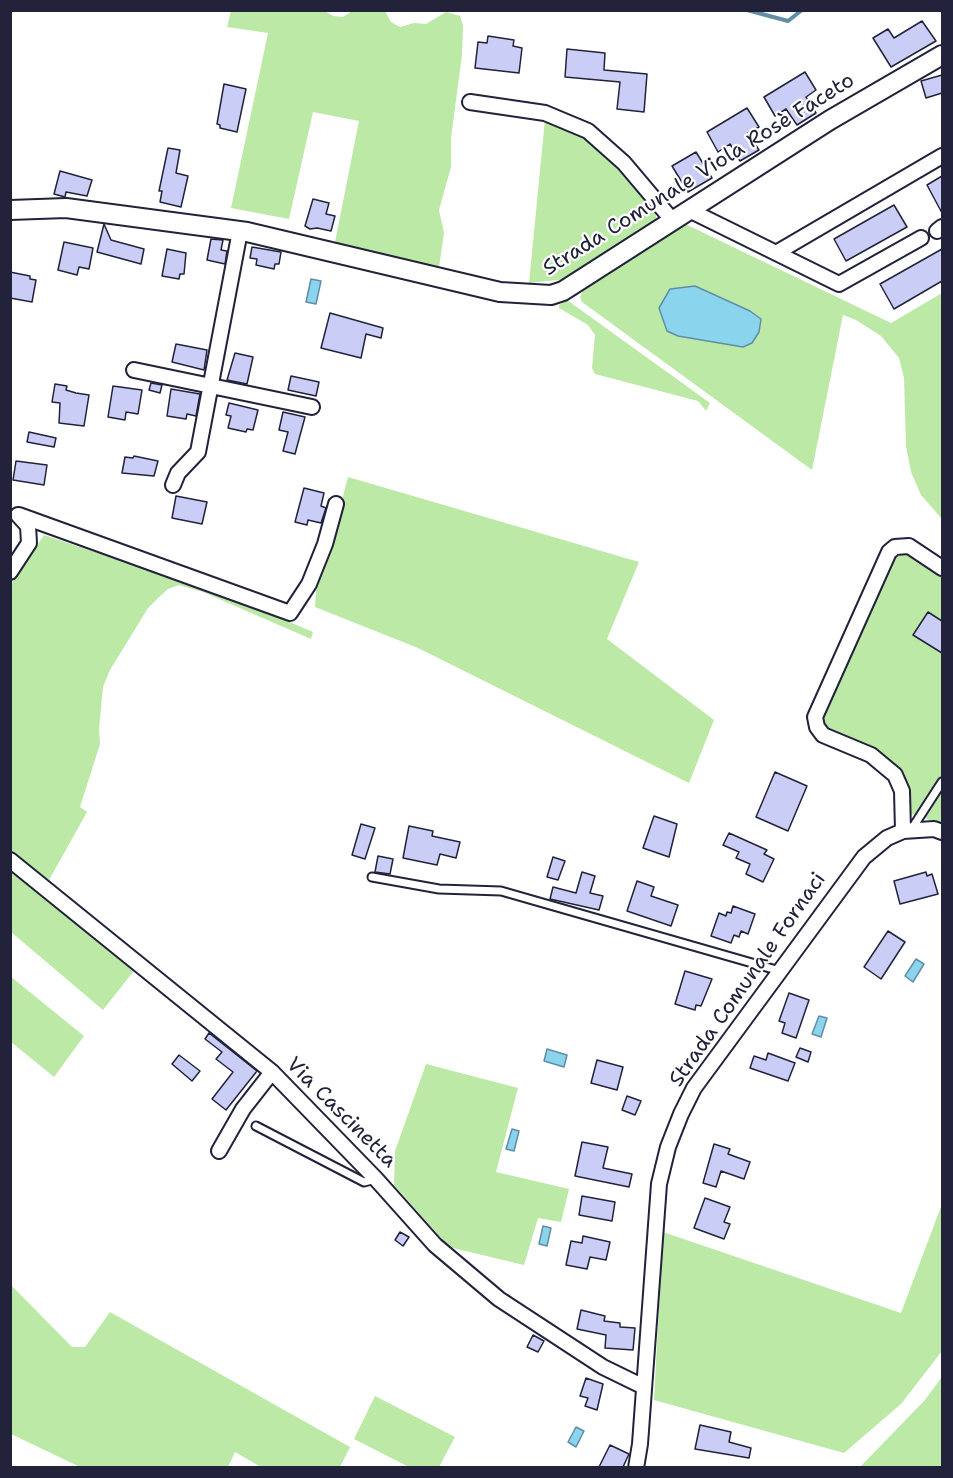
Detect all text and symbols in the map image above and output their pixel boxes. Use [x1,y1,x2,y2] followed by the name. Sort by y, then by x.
[539,68,859,282] street label: Strada Comunale Viola Rosè Faceto
[664,868,832,1092] street label: Strada Comunale Fornaci
[280,1052,402,1174] street label: Via Cascinetta

